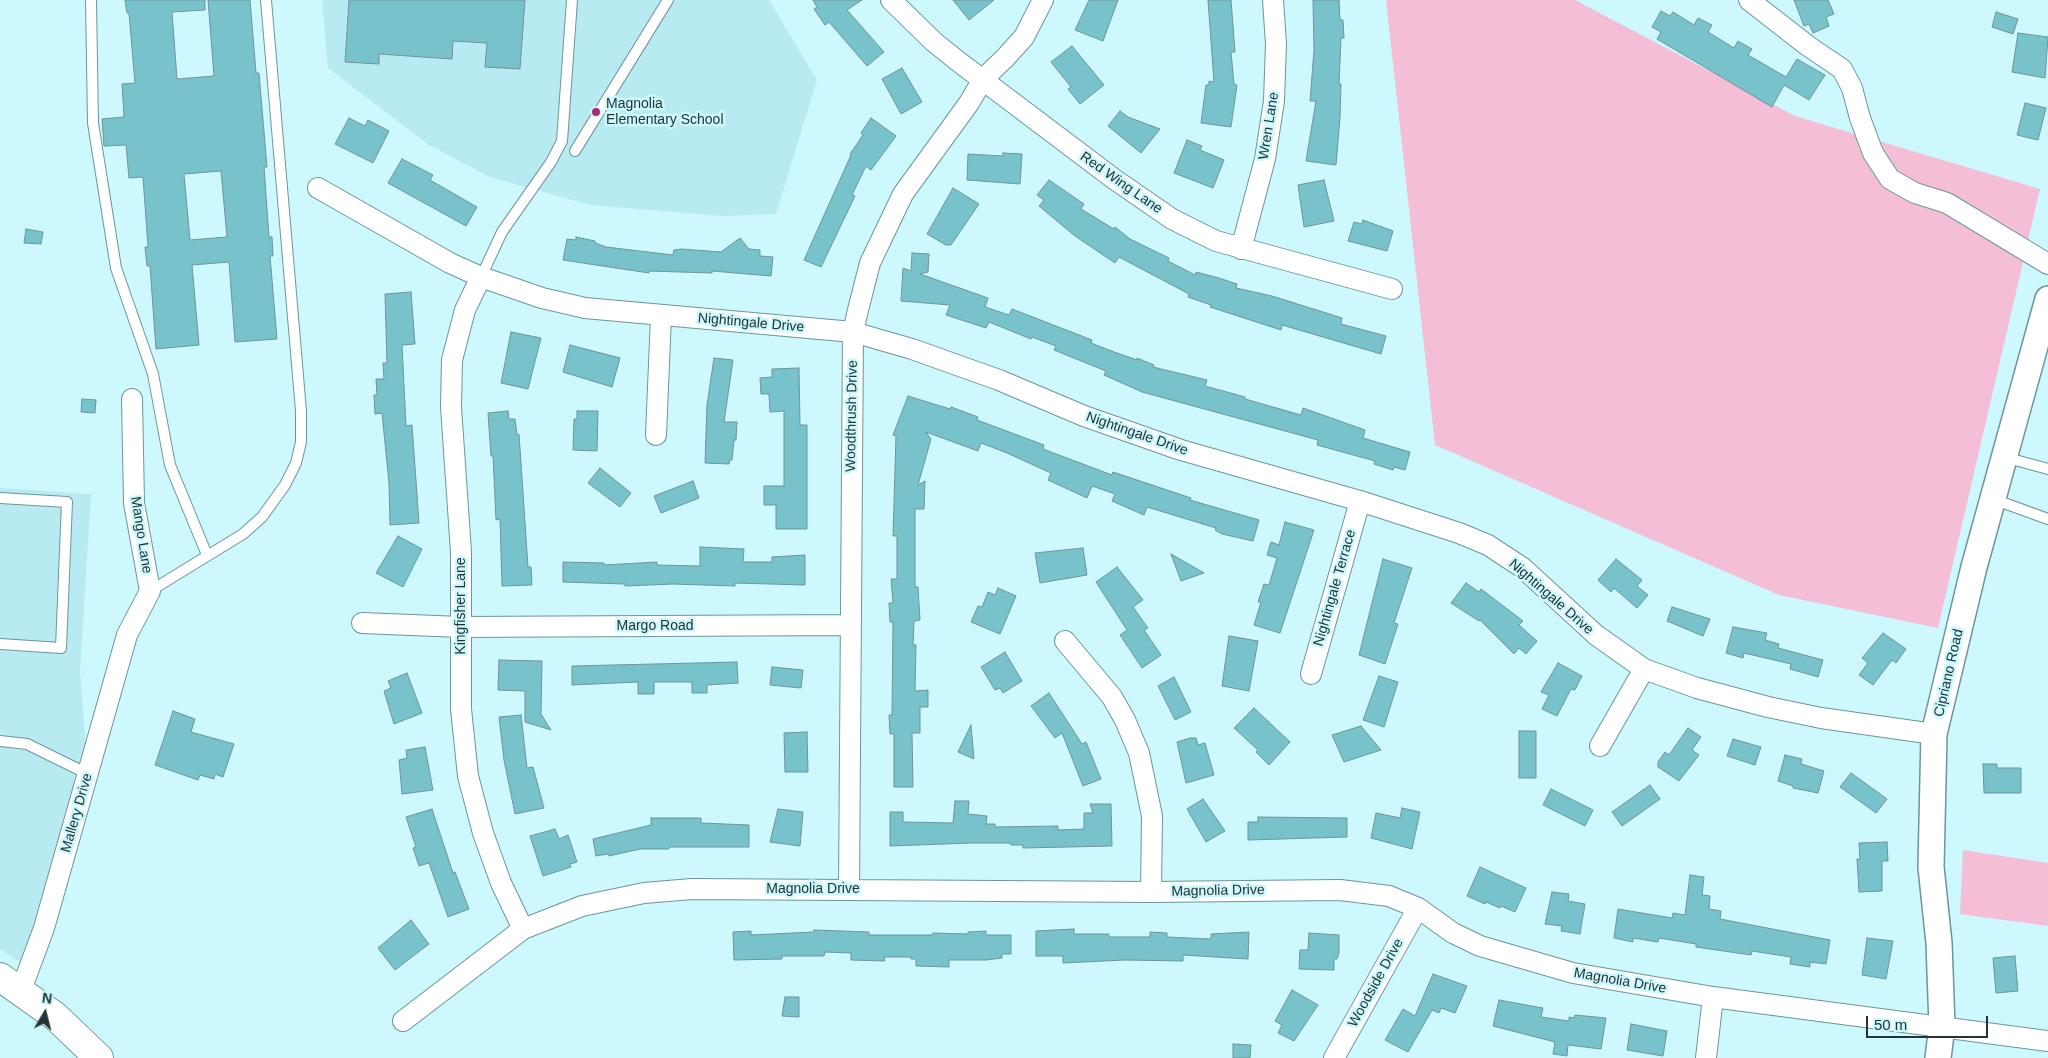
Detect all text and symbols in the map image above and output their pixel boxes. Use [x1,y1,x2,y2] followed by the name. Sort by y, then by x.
[1255,91,1283,161] street label: Wren Lane
[606,96,724,128] place label: Magnolia Elementary School
[590,106,602,118] marker: Magnolia Elementary School
[1077,148,1165,218] street label: Red Wing Lane
[697,310,805,336] street label: Nightingale Drive
[843,360,861,472] street label: Woodthrush Drive
[1084,409,1190,459] street label: Nightingale Drive
[127,495,155,575] street label: Mango Lane
[1310,528,1360,648] street label: Nightingale Terrace
[1505,556,1597,638] street label: Nightingale Drive
[453,557,469,655] street label: Kingfisher Lane
[616,618,694,634] street label: Margo Road
[1931,628,1967,718] street label: Cipriano Road
[58,771,96,855] street label: Mallery Drive
[766,881,860,897] street label: Magnolia Drive
[1171,882,1265,900] street label: Magnolia Drive
[1345,936,1407,1030] street label: Woodside Drive
[1573,965,1667,997] street label: Magnolia Drive
[20,988,70,1038] north arrow
[41,990,53,1007] text: N
[1868,1006,1990,1038] scale bar
[1874,1016,1907,1033] text: 50 m

